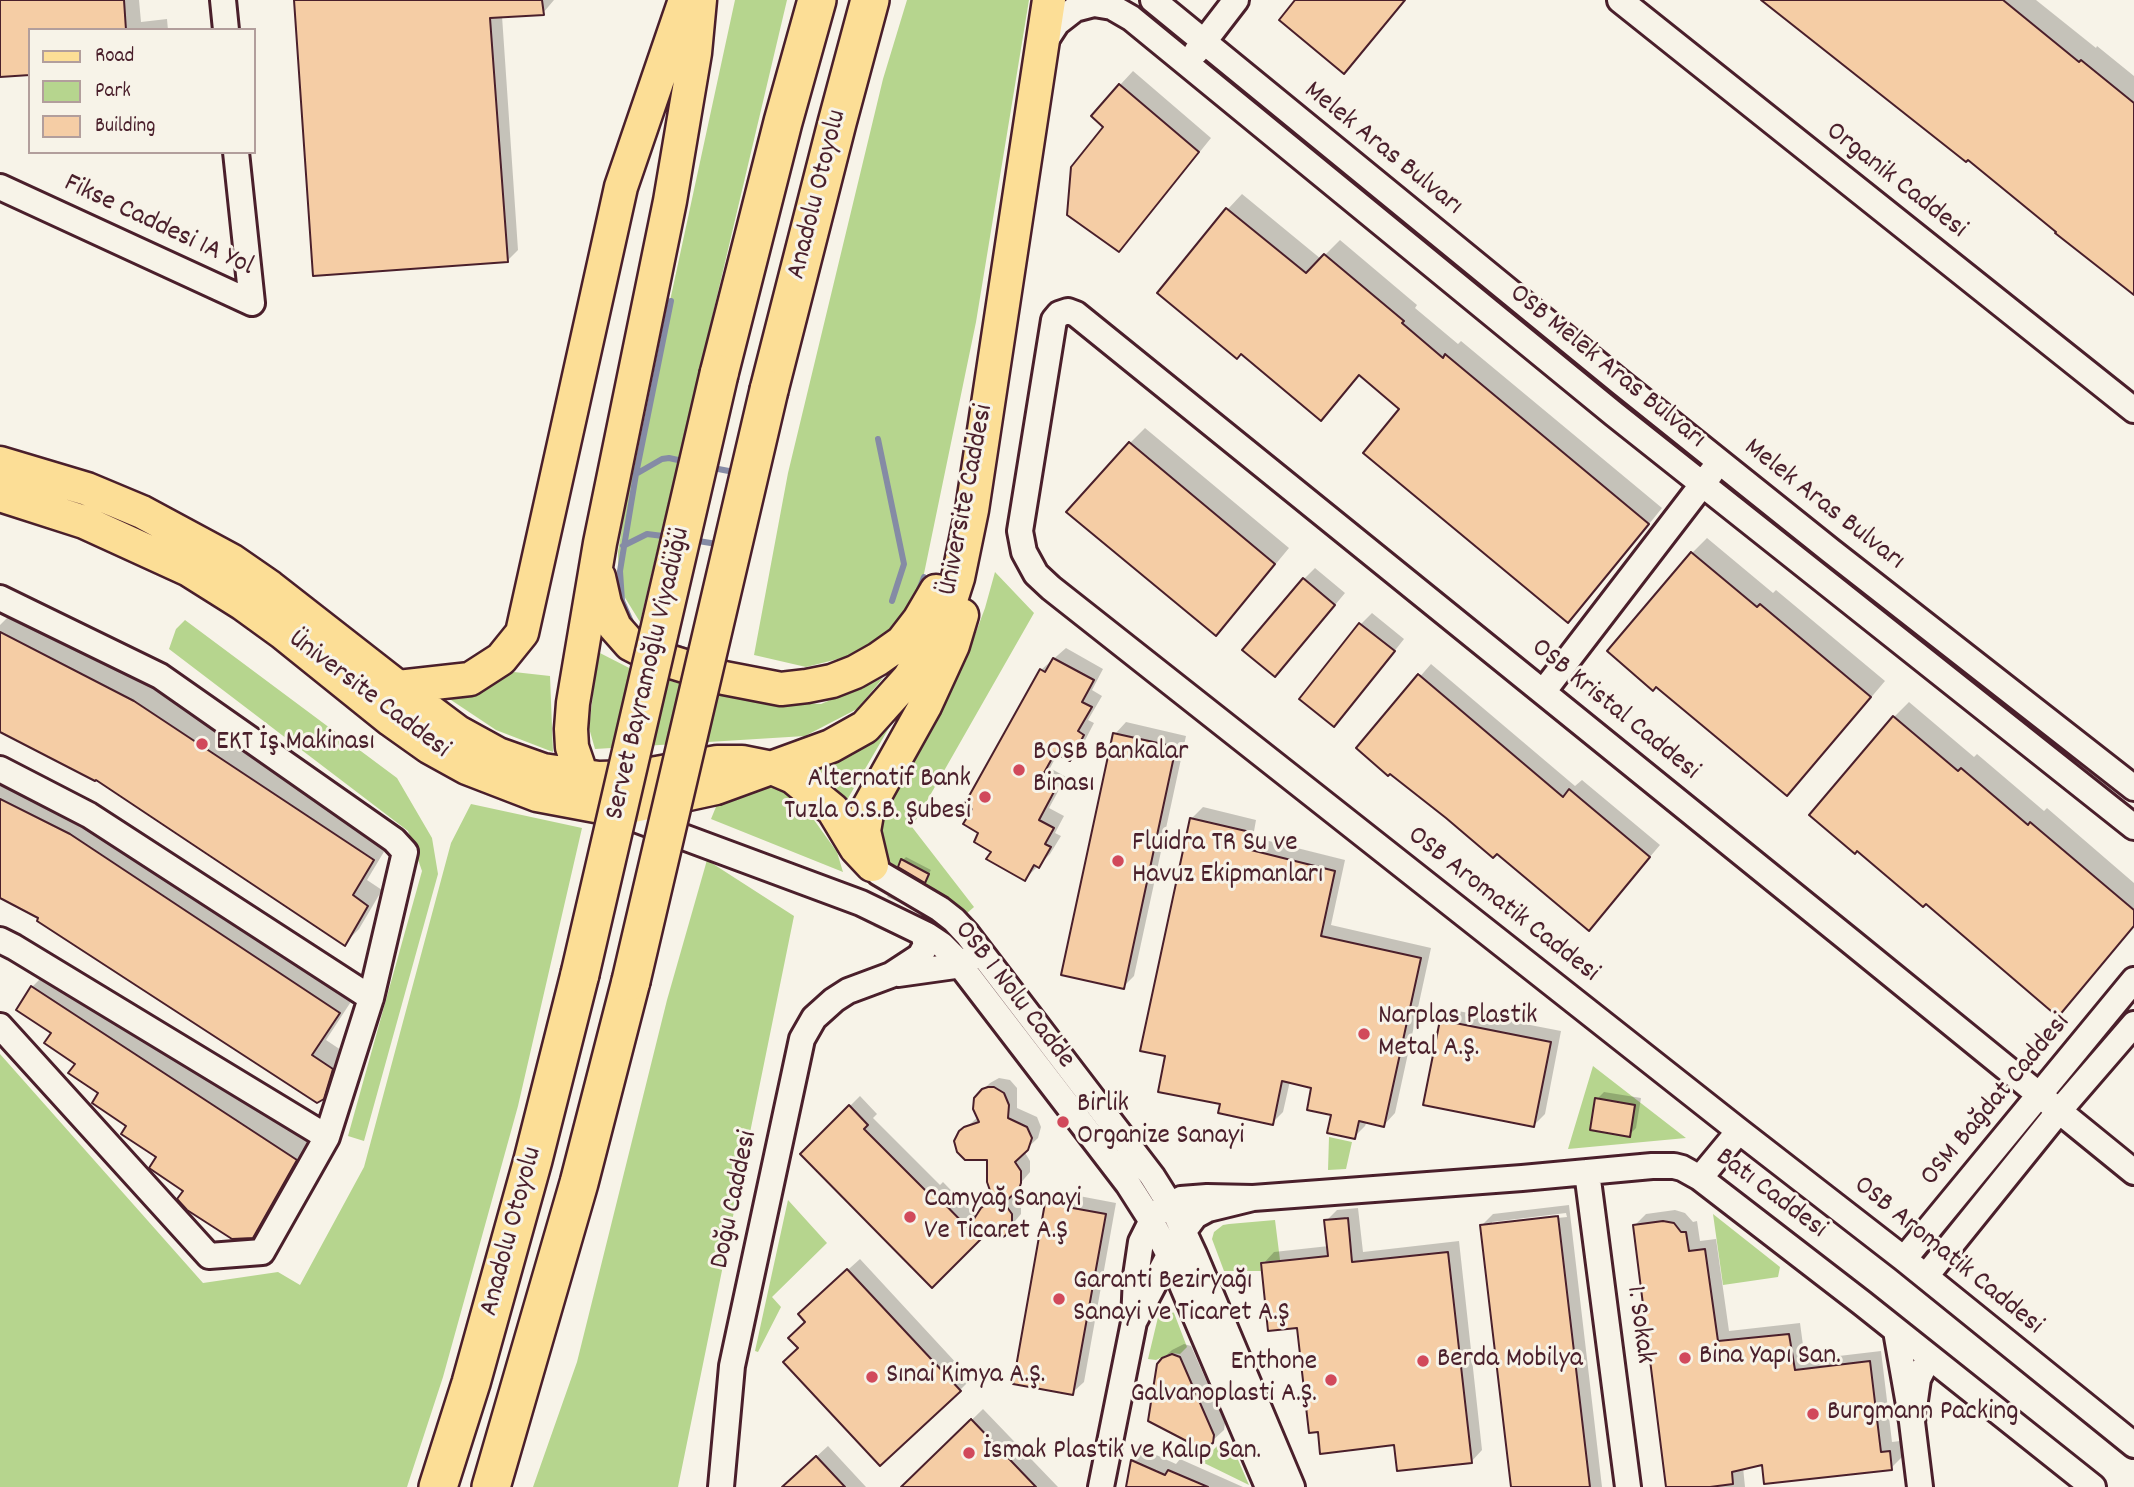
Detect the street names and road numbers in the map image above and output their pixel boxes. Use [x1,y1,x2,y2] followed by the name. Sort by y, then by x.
[1296,76,1468,224] street label: Melek Aras Bulvarı
[782,107,856,283] street label: Anadolu Otoyolu
[1818,116,1972,248] street label: Organik Caddesi
[58,168,258,286] street label: Fikse Caddesi 1A Yol
[1501,278,1711,458] street label: OSB Melek Aras Bulvarı
[933,402,1003,598] street label: Üniversite Caddesi
[1736,433,1910,579] street label: Melek Aras Bulvarı
[600,525,700,823] street label: Servet Bayramoğlu Viyadüğü
[281,624,455,768] street label: Üniversite Caddesi
[1523,633,1705,789] street label: OSB Kristal Caddesi
[1399,821,1605,991] street label: OSB Aromatik Caddesi
[945,916,1081,1076] street label: OSB 1 Nolu Cadde
[1915,1008,2079,1194] street label: OSM Bağdat Caddesi
[705,1128,767,1272] street label: Doğu Caddesi
[1708,1142,1832,1248] street label: Batı Caddesi
[474,1144,552,1320] street label: Anadolu Otoyolu
[1845,1170,2049,1344] street label: OSB Aromatik Caddesi
[1616,1284,1660,1366] street label: 1. Sokak

